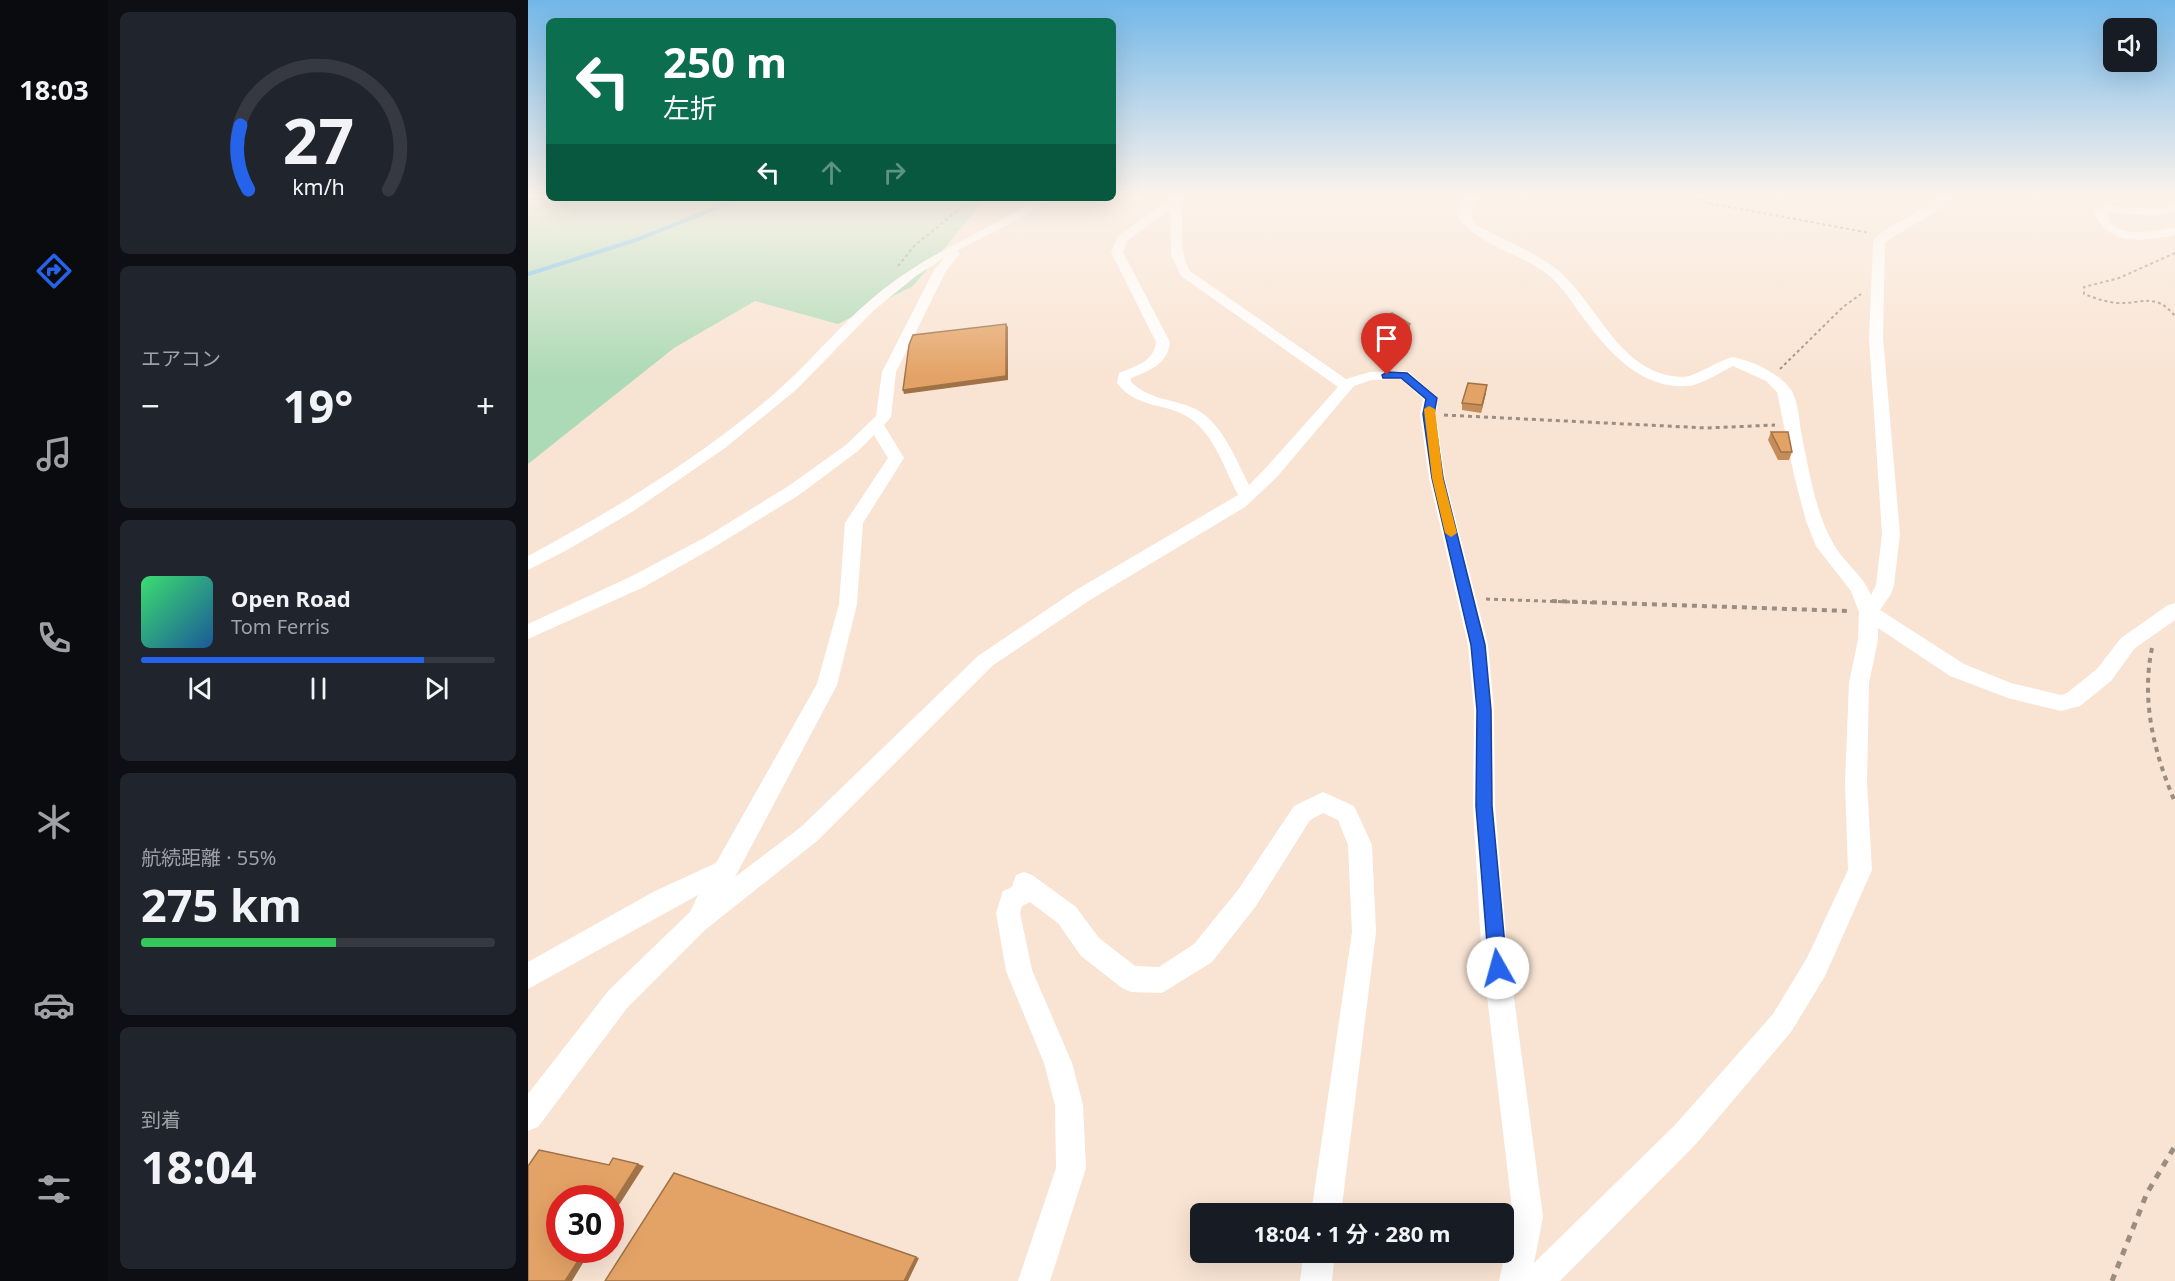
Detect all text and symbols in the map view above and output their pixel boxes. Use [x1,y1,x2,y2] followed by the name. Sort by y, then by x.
[2103,18,2157,72] map controls
[2103,18,2157,72] button: sound
[663,33,787,90] text: 250 m
[564,42,642,120] icon: left
[19,71,89,108] text: 18:03
[663,89,717,126] text: 左折
[282,97,354,182] text: 27
[752,156,785,189] icon: left
[815,156,848,189] icon: ahead
[878,156,911,189] icon: right
[292,172,344,201] text: km/h
[33,250,75,292] icon: directions
[1361,313,1412,375] pin
[1370,322,1403,355] icon: arrive
[141,345,221,372] text: エアコン
[283,375,353,436] text: 19°
[141,383,160,428] text: −
[476,383,495,428] text: +
[33,433,75,475] icon: music
[231,583,351,613] text: Open Road
[231,613,330,640] text: Tom Ferris
[33,617,75,659] icon: phone
[184,672,217,705] icon: previous
[302,672,335,705] icon: pause
[420,672,453,705] icon: next
[33,801,75,843] icon: climate
[141,844,276,871] text: 航続距離 · 55%
[141,874,302,935] text: 275 km
[1466,936,1530,1000] position arrow
[33,984,75,1026] icon: car
[141,1106,181,1133] text: 到着
[141,1136,257,1197] text: 18:04
[33,1168,75,1210] icon: filters
[546,1185,624,1263] speed limit sign: 30
[1254,1218,1451,1248] text: 18:04 · 1 分 · 280 m

